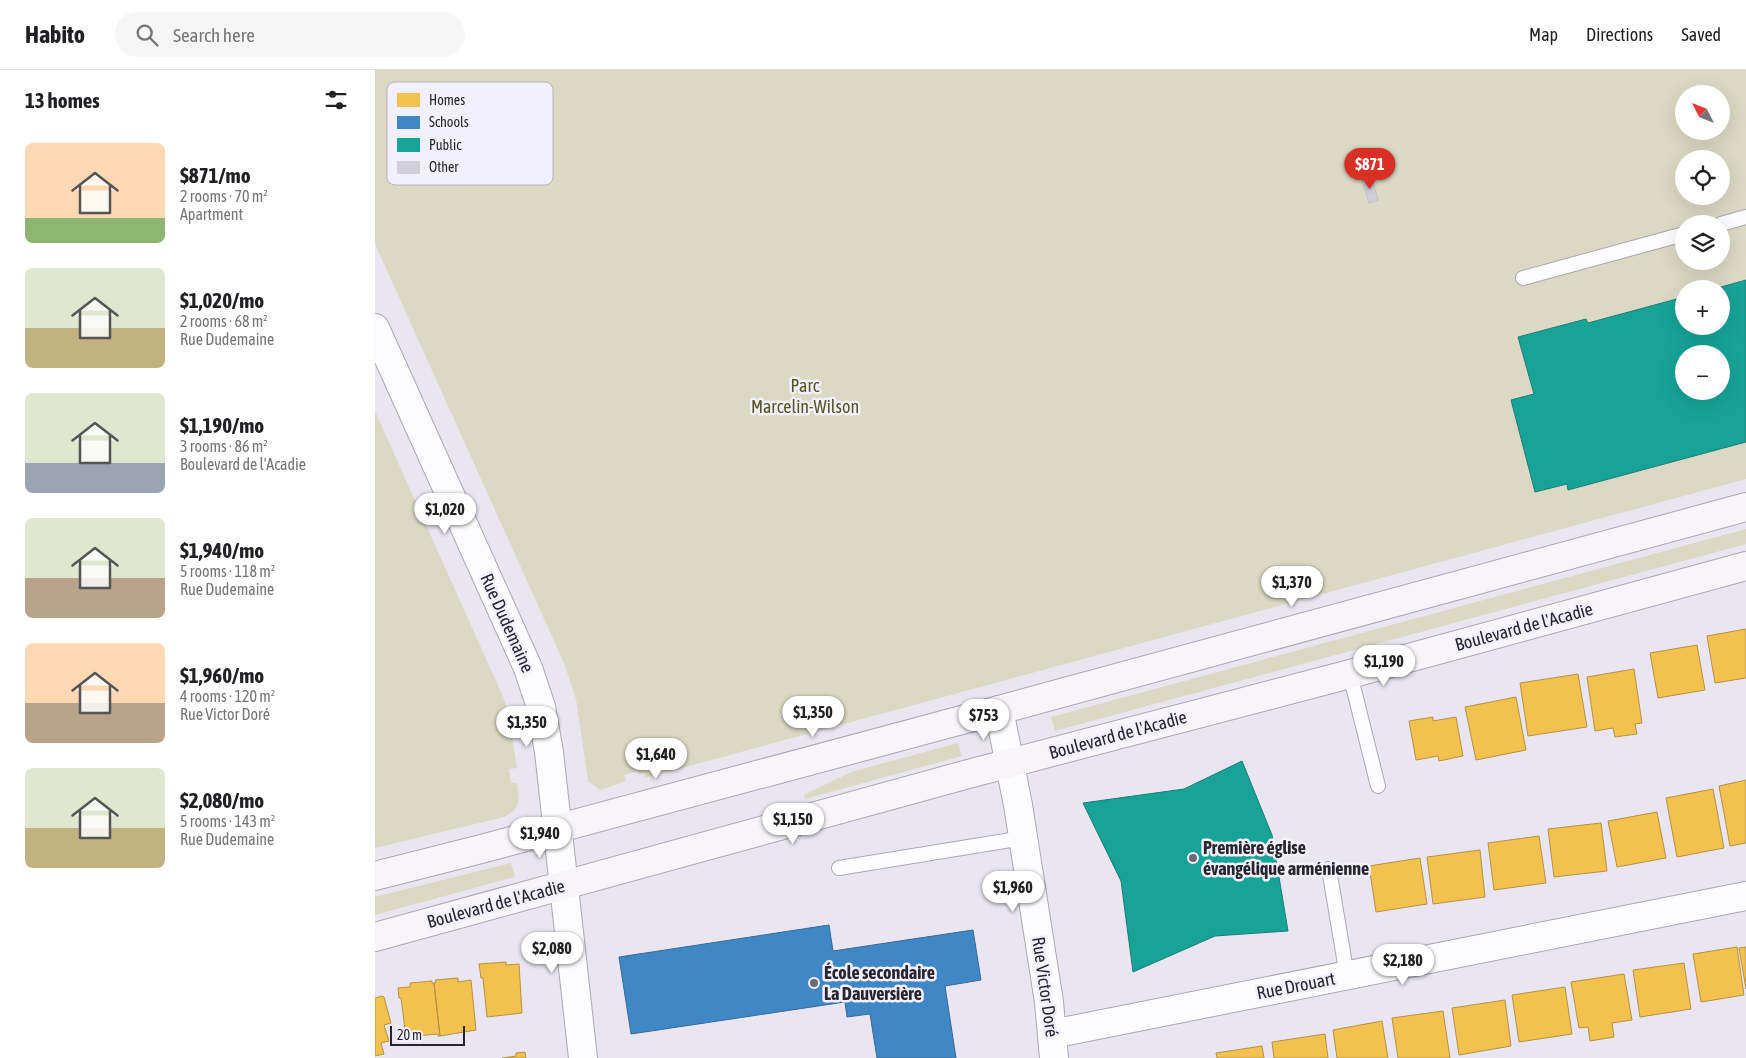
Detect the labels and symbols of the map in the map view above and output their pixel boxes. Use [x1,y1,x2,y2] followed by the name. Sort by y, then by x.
[387,82,553,185] legend
[1675,85,1730,140] north arrow
[429,92,465,108] text: Homes
[429,114,469,130] text: Schools
[429,137,462,153] text: Public
[1340,148,1400,190] pin: $871
[429,159,459,175] text: Other
[751,375,859,417] park label: Parc Marcelin-Wilson
[404,492,486,535] pin: $1,020
[1251,566,1333,608] pin: $1,370
[476,570,539,676] street label: Rue Dudemaine
[1453,598,1595,655] street label: Boulevard de l'Acadie
[1343,644,1425,687] pin: $1,190
[772,696,854,738] pin: $1,350
[954,698,1014,741] pin: $753
[486,706,568,748] pin: $1,350
[1047,706,1189,763] street label: Boulevard de l'Acadie
[615,738,697,780] pin: $1,640
[752,802,834,845] pin: $1,150
[499,816,581,859] pin: $1,940
[1203,837,1369,879] place label: Première église évangélique arménienne
[1187,852,1199,864] marker: Première église évangélique arménienne
[972,870,1054,913] pin: $1,960
[425,875,567,932] street label: Boulevard de l'Acadie
[511,932,593,974] pin: $2,080
[1028,935,1063,1039] street label: Rue Victor Doré
[1362,944,1444,986] pin: $2,180
[824,962,935,1004] place label: École secondaire La Dauversière
[1255,968,1337,1003] street label: Rue Drouart
[808,977,820,989] marker: École secondaire La Dauversière
[390,1023,465,1046] scale bar

